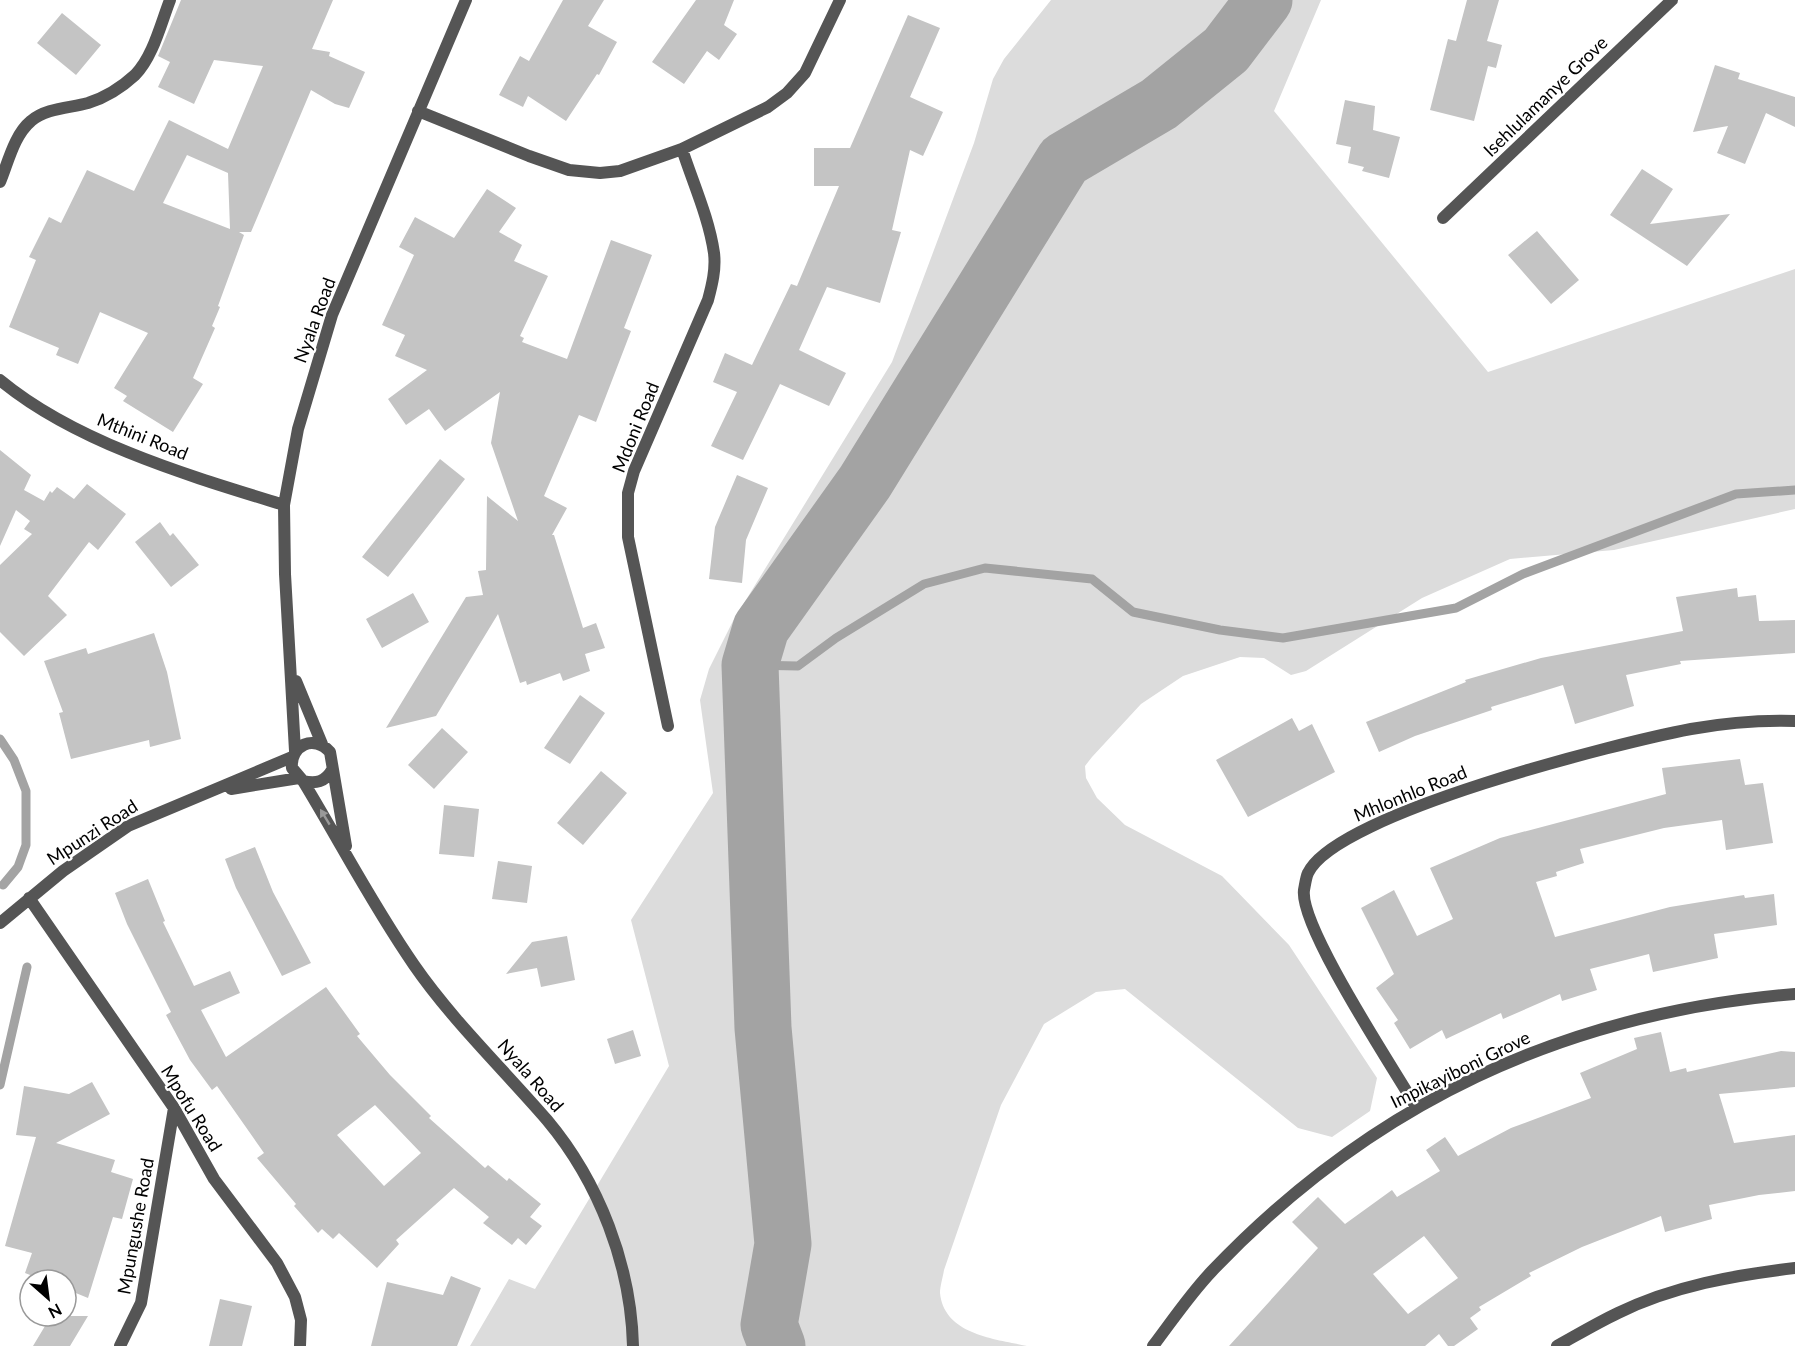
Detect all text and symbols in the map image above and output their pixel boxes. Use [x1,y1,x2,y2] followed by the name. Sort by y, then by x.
[1478,31,1612,161] street label: Isehlulamanye Grove
[288,274,340,366] street label: Nyala Road
[607,379,663,475] street label: Mdoni Road
[94,408,192,464] street label: Mthini Road
[1350,760,1470,826] street label: Mhlonhlo Road
[43,795,141,869] street label: Mpunzi Road
[320,809,331,825] one-way arrow
[1387,1026,1533,1112] street label: Impikayiboni Grove
[493,1034,569,1116] street label: Nyala Road
[157,1061,227,1155] street label: Mpofu Road
[112,1156,158,1296] street label: Mpungushe Road
[18,1268,78,1328] north arrow
[45,1300,65,1323] text: N

